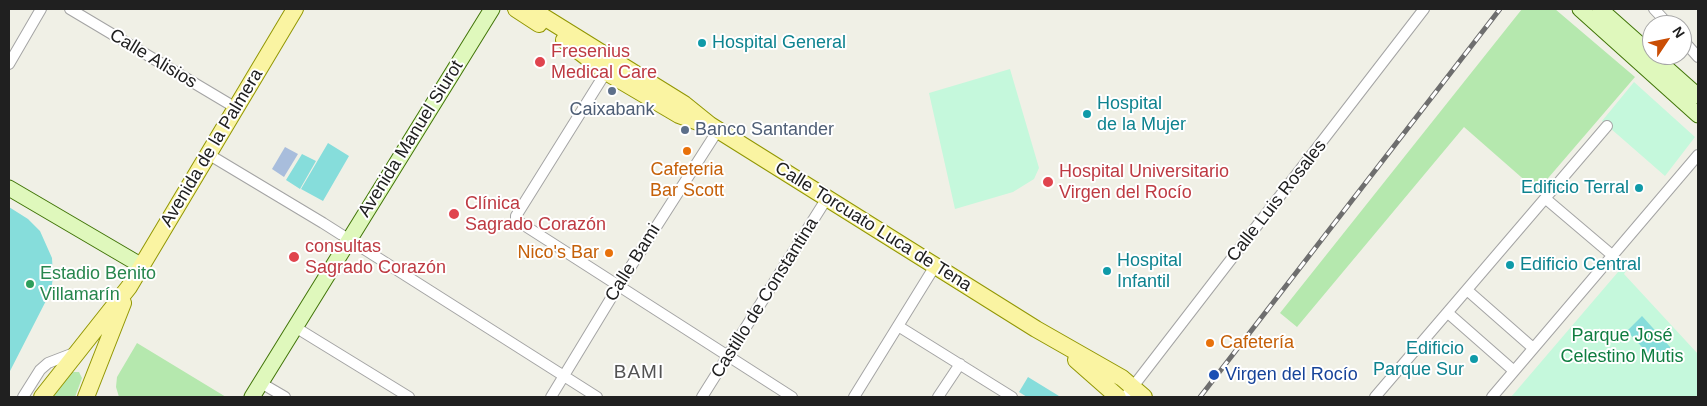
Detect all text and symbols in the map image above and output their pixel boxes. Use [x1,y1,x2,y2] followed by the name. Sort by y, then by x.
[1642,15,1692,65] north arrow
[105,24,201,94] street label: Calle Alisios
[1669,24,1688,41] text: N
[712,32,846,54] place label: Hospital General
[696,37,708,49] marker: Hospital General
[551,41,657,84] place label: Fresenius Medical Care
[533,55,547,69] marker: Fresenius Medical Care
[354,57,468,221] street label: Avenida Manuel Siurot
[156,65,268,231] street label: Avenida de la Palmera
[606,85,618,97] marker: Caixabank
[1097,93,1186,136] place label: Hospital de la Mujer
[569,99,655,121] place label: Caixabank
[1081,108,1093,120] marker: Hospital de la Mujer
[695,119,834,141] place label: Banco Santander
[679,124,691,136] marker: Banco Santander
[1223,136,1331,266] street label: Calle Luis Rosales
[681,145,693,157] marker: Cafeteria Bar Scott
[771,157,975,297] street label: Calle Torcuato Luca de Tena
[650,159,724,202] place label: Cafeteria Bar Scott
[1059,161,1229,203] place label: Hospital Universitario Virgen del Rocío
[1041,175,1055,189] marker: Hospital Universitario Virgen del Rocío
[1521,177,1629,199] place label: Edificio Terral
[1633,182,1645,194] marker: Edificio Terral
[465,193,606,235] place label: Clínica Sagrado Corazón
[447,207,461,221] marker: Clínica Sagrado Corazón
[707,214,823,382] street label: Castillo de Constantina
[601,220,665,306] street label: Calle Bami
[305,236,446,278] place label: consultas Sagrado Corazón
[518,242,599,264] place label: Nico's Bar
[603,247,615,259] marker: Nico's Bar
[287,250,301,264] marker: consultas Sagrado Corazón
[1117,250,1182,292] place label: Hospital Infantil
[1520,254,1641,276] place label: Edificio Central
[1504,259,1516,271] marker: Edificio Central
[40,263,156,306] place label: Estadio Benito Villamarín
[1101,265,1113,277] marker: Hospital Infantil
[24,278,36,290] marker: Estadio Benito Villamarín
[1560,325,1684,368] park label: Parque José Celestino Mutis
[1220,332,1294,354] place label: Cafetería
[1204,337,1216,349] marker: Cafetería
[1373,338,1464,380] place label: Edificio Parque Sur
[1468,353,1480,365] marker: Edificio Parque Sur
[613,362,665,384] district label: BAMI
[1225,364,1358,386] place label: Virgen del Rocío
[1207,368,1221,382] marker: Virgen del Rocío

